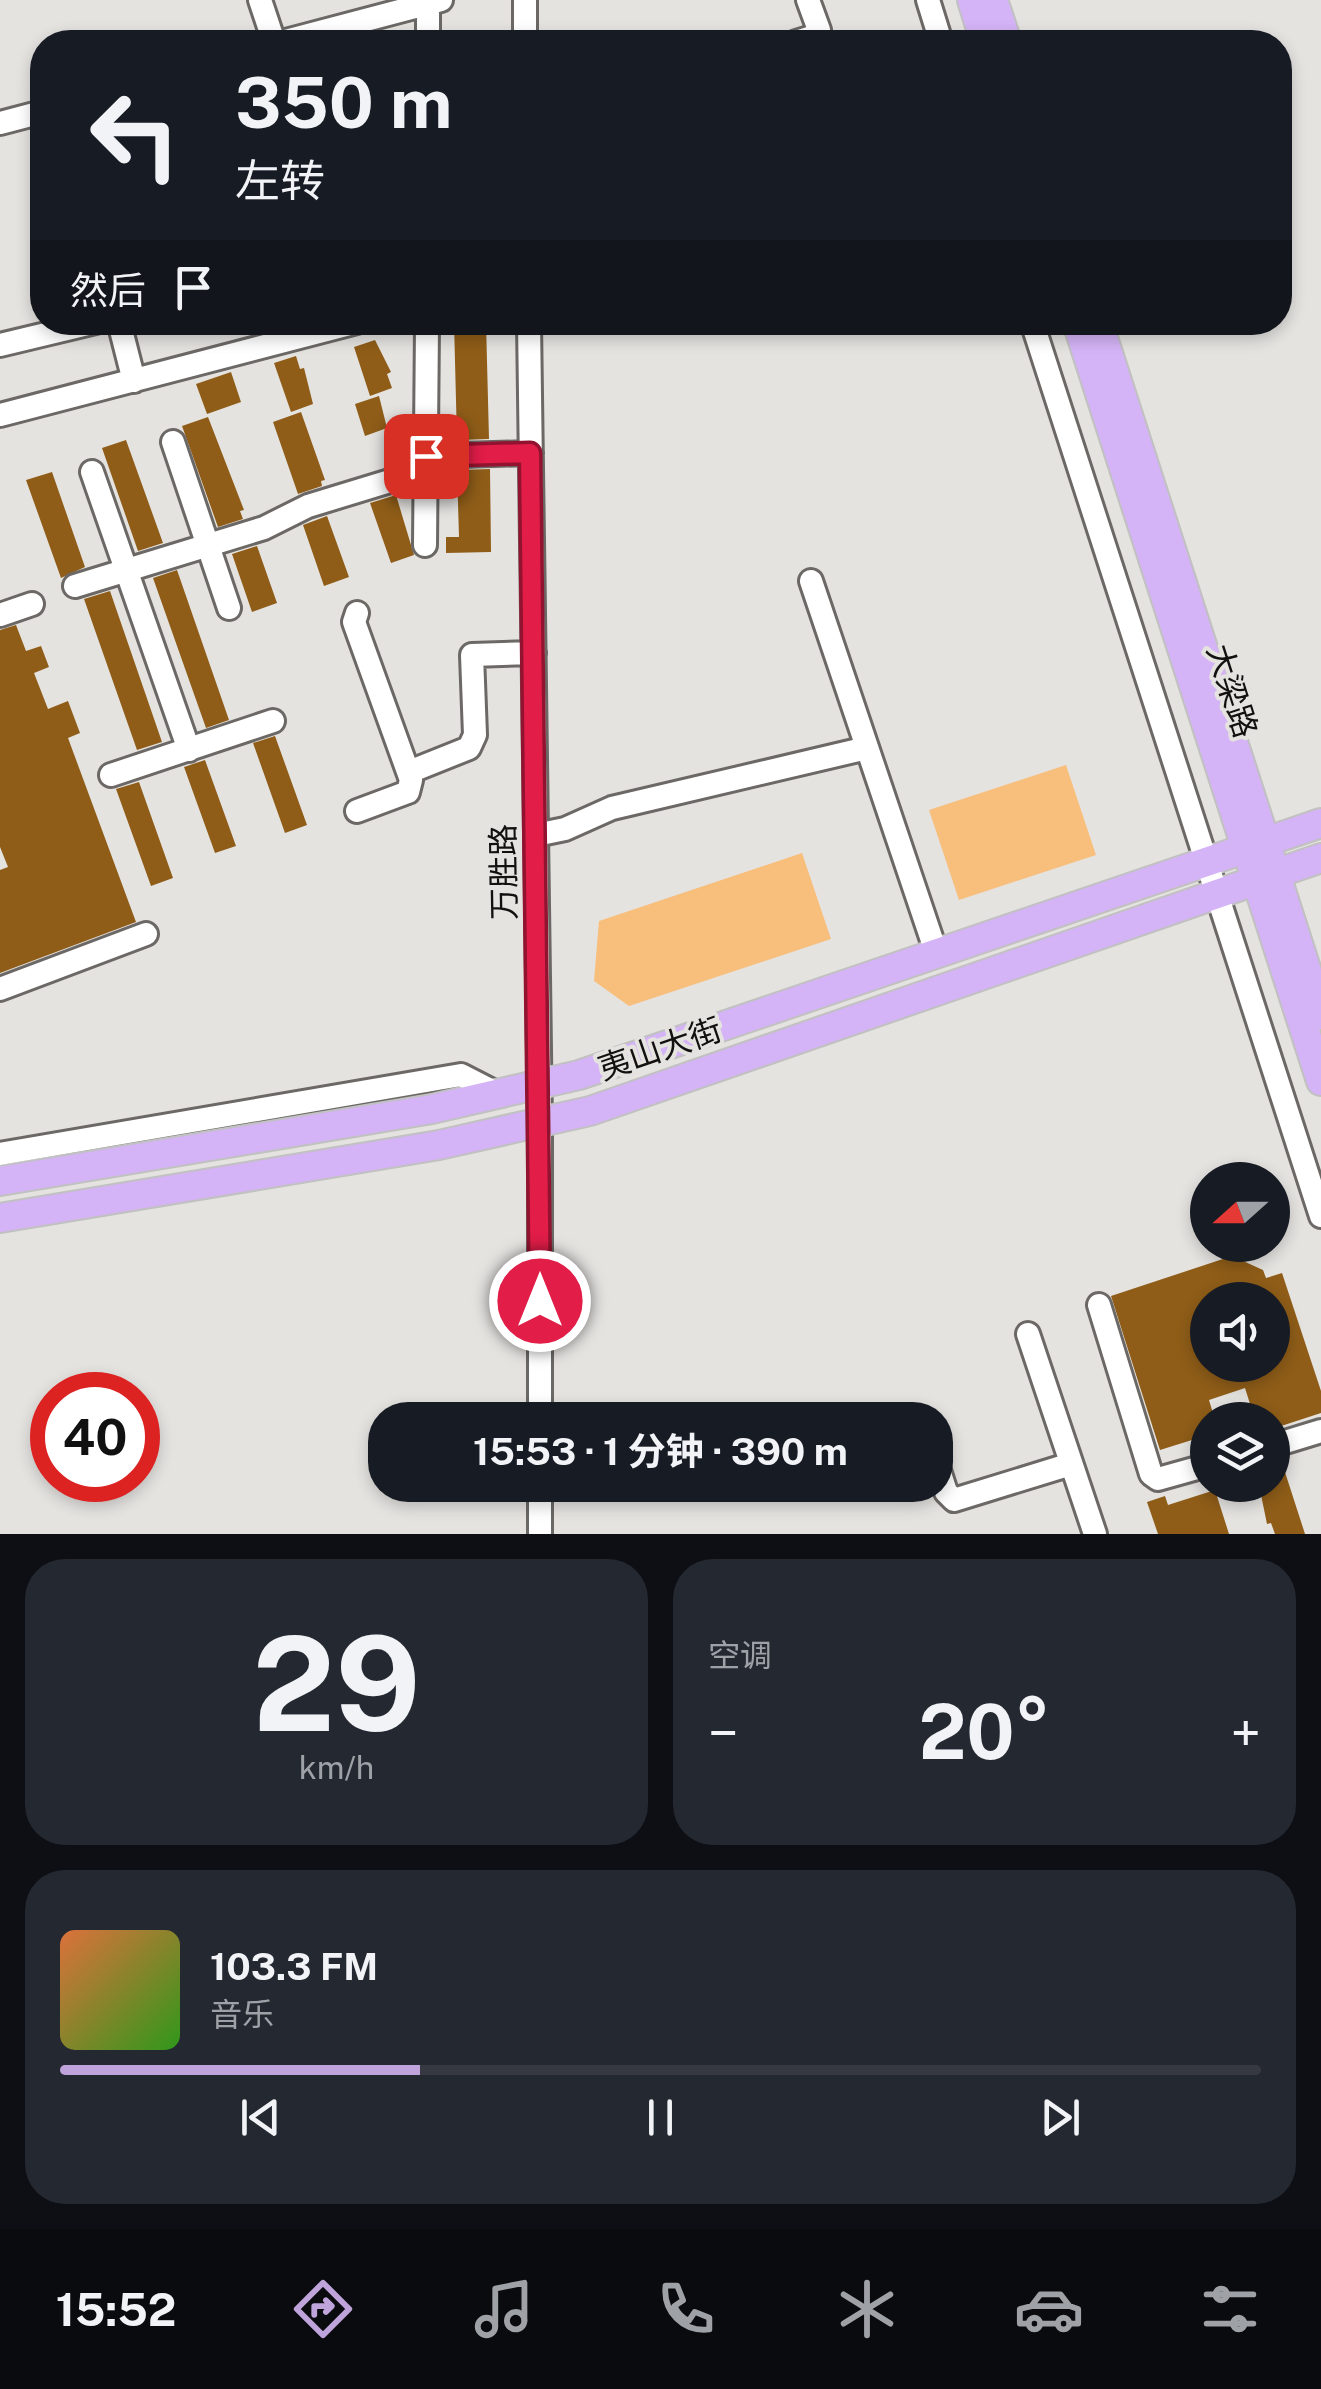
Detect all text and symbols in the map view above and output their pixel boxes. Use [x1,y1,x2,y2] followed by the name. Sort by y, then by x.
[235,61,452,144] text: 350 m
[70,70,200,200] icon: left
[235,154,325,207] text: 左转
[166,260,221,315] icon: arrive
[70,268,146,313] text: 然后
[384,414,469,499] pin
[399,429,454,484] icon: arrive
[1200,639,1265,742] street label: 大梁路
[484,824,523,920] street label: 万胜路
[593,1010,726,1087] street label: 夷山大街
[1190,1162,1290,1262] north arrow
[1190,1162,1290,1502] map controls
[488,1249,592,1353] position arrow
[1190,1282,1290,1382] button: sound
[30,1372,160,1502] speed limit sign: 40
[1190,1402,1290,1502] button: layers
[473,1429,848,1474] text: 15:53 · 1 分钟 · 390 m
[252,1608,421,1760] text: 29
[708,1637,772,1674] text: 空调
[919,1688,1050,1776] text: 20°
[708,1701,739,1765] text: −
[1230,1701,1261,1765] text: +
[299,1749,374,1786] text: km/h
[210,1944,378,1989] text: 103.3 FM
[210,1996,274,2033] text: 音乐
[233,2090,288,2145] icon: previous
[633,2090,688,2145] icon: pause
[1033,2090,1088,2145] icon: next
[288,2274,358,2344] icon: directions
[469,2274,539,2344] icon: music
[651,2274,721,2344] icon: phone
[832,2274,902,2344] icon: climate
[1014,2274,1084,2344] icon: car
[1195,2274,1265,2344] icon: filters
[56,2283,176,2336] text: 15:52

